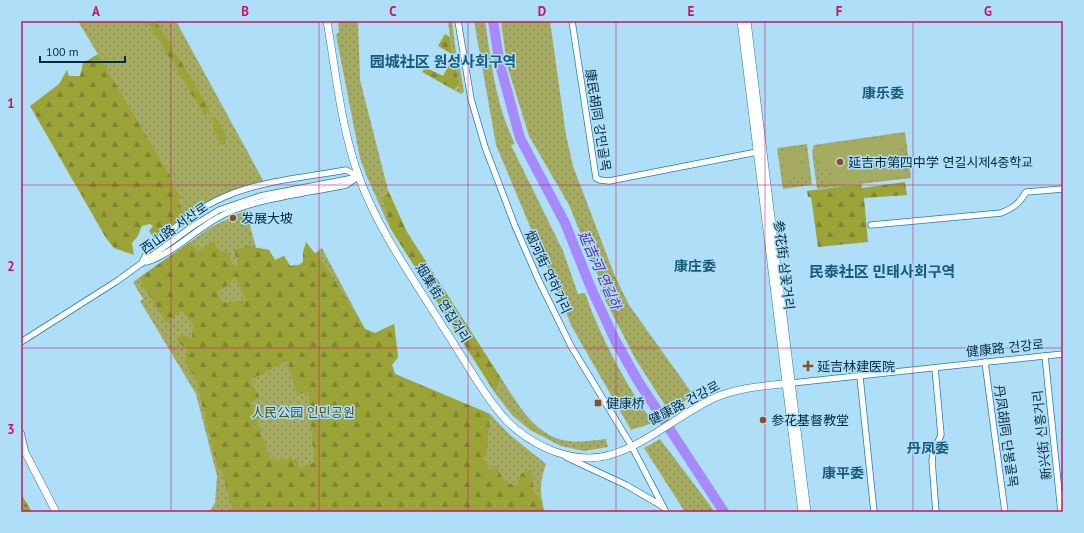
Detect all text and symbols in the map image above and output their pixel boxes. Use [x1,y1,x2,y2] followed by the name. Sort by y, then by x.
[92,3,100,20] text: A
[241,3,249,20] text: B
[389,3,397,20] text: C
[538,3,546,20] text: D
[688,3,695,20] text: E
[836,3,843,20] text: F
[984,3,992,20] text: G
[40,38,125,64] scale bar
[46,44,79,59] text: 100 m
[370,52,516,71] district label: 园城社区 원성사회구역
[582,68,614,172] street label: 康民胡同 강민골목
[862,84,904,102] district label: 康乐委
[7,95,15,112] text: 1
[848,154,1033,171] place label: 延吉市第四中学 연길시제4중학교
[835,157,845,167] marker: 延吉市第四中学 연길시제4중학교
[137,199,211,257] street label: 西山路 서산로
[241,210,293,227] place label: 发展大坡
[228,213,238,223] marker: 发展大坡
[770,219,798,311] street label: 参花街 삼꽃거리
[521,227,575,317] street label: 烟河街 연하거리
[575,228,626,314] water label: 延吉河 연길하
[674,257,716,275] district label: 康庄委
[7,258,15,275] text: 2
[412,260,474,346] street label: 烟集街 연집거리
[809,262,955,281] district label: 民泰社区 민태사회구역
[965,335,1045,361] street label: 健康路 건강로
[817,358,895,375] place label: 延吉林建医院
[802,360,814,372] marker: 延吉林建医院
[645,377,723,429] street label: 健康路 건강로
[990,384,1022,488] street label: 丹凤胡同 단봉골목
[1029,389,1055,481] street label: 新兴街 신흥거리
[606,395,645,412] place label: 健康桥
[593,398,603,408] marker: 健康桥
[251,404,355,421] park label: 人民公园 인민공원
[771,412,849,429] place label: 参花基督教堂
[758,415,768,425] marker: 参花基督教堂
[7,421,15,438] text: 3
[907,439,949,457] district label: 丹凤委
[822,464,864,482] district label: 康平委

